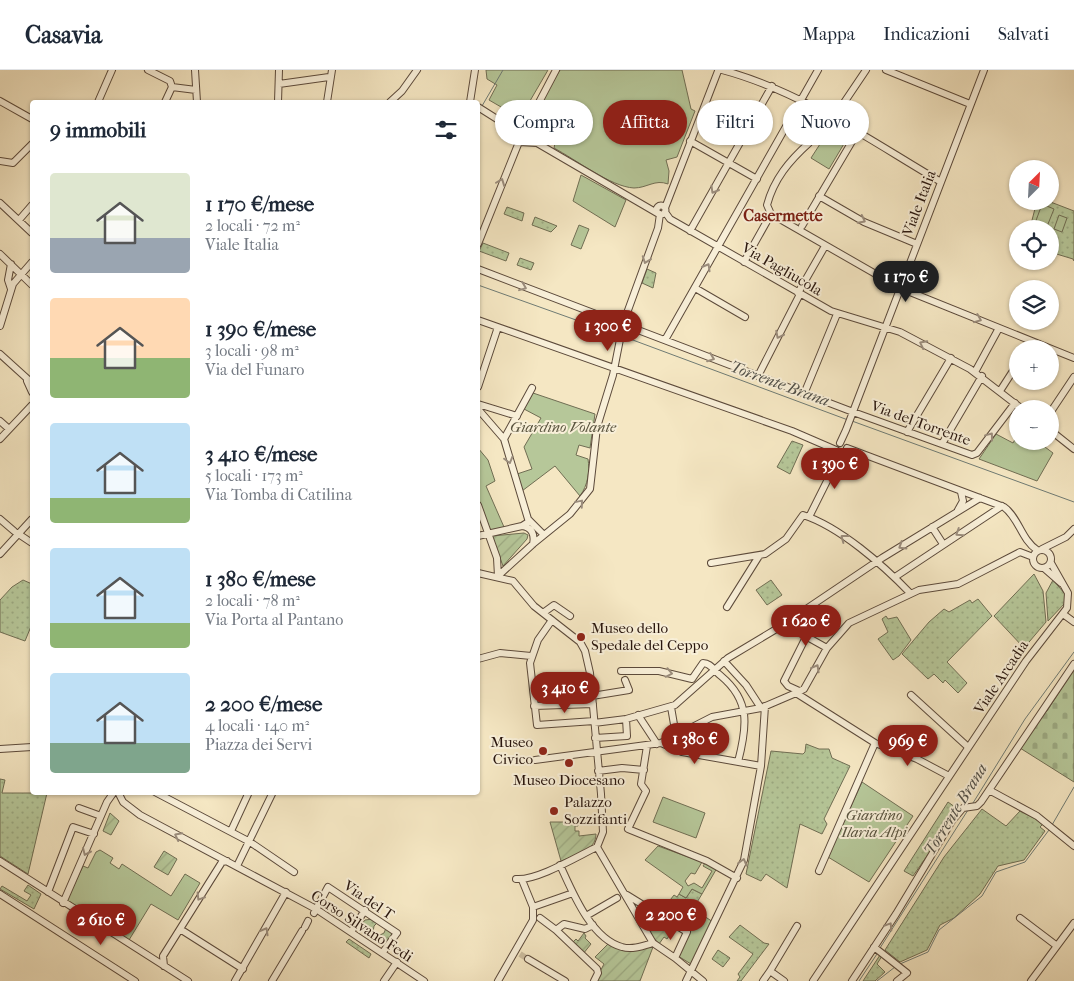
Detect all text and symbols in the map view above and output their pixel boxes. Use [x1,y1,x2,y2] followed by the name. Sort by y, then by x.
[25,21,102,49] text: Casavia
[802,24,855,45] text: Mappa
[883,24,970,45] text: Indicazioni
[998,24,1049,45] text: Salvati
[495,100,593,145] chip: Compra
[603,100,687,145] chip: Affitta
[697,100,773,145] chip: Filtri
[783,100,869,145] chip: Nuovo
[432,116,460,144] icon: filters
[50,118,146,142] text: 9 immobili
[1009,160,1059,210] north arrow
[1009,160,1059,450] map controls
[898,166,940,239] street label: Viale Italia
[496,179,506,187] one-way arrow
[710,184,720,193] one-way arrow
[205,192,314,216] text: 1 170 €/mese
[90,193,150,253] icon: home
[743,206,823,225] district label: Casermette
[856,214,865,224] one-way arrow
[205,216,300,235] text: 2 locali · 72 m²
[1009,220,1059,270] button: locate
[205,235,279,254] text: Viale Italia
[738,238,826,300] street label: Via Pagliucola
[642,256,652,264] one-way arrow
[860,260,952,303] pin: 1 170 €
[700,264,710,273] one-way arrow
[884,267,928,286] text: 1 170 €
[1009,280,1059,330] button: layers
[518,281,527,291] one-way arrow
[562,310,654,352] pin: 1 300 €
[973,313,982,323] one-way arrow
[585,316,631,335] text: 1 300 €
[205,317,316,341] text: 1 390 €/mese
[90,318,150,378] icon: home
[775,330,785,339] one-way arrow
[919,340,928,350] one-way arrow
[1009,340,1059,390] button: +
[205,341,299,360] text: 3 locali · 98 m²
[706,352,714,362] one-way arrow
[728,357,832,410] water label: Torrente Brana
[205,360,304,379] text: Via del Funaro
[868,396,974,450] street label: Via del Torrente
[1009,400,1059,450] button: −
[510,418,617,436] park label: Giardino Volante
[985,433,993,442] one-way arrow
[205,442,317,466] text: 3 410 €/mese
[90,443,150,503] icon: home
[789,448,881,490] pin: 1 390 €
[812,454,858,473] text: 1 390 €
[504,456,514,464] one-way arrow
[205,466,303,485] text: 5 locali · 173 m²
[205,485,352,504] text: Via Tomba di Catilina
[575,500,584,509] one-way arrow
[955,527,964,537] one-way arrow
[840,535,850,544] one-way arrow
[898,539,907,549] one-way arrow
[205,567,316,591] text: 1 380 €/mese
[90,568,150,628] icon: home
[205,591,300,610] text: 2 locali · 78 m²
[760,604,852,647] pin: 1 620 €
[205,610,343,629] text: Via Porta al Pantano
[782,611,830,630] text: 1 620 €
[591,619,709,654] place label: Museo dello Spedale del Ceppo
[575,631,587,643] marker: Museo dello Spedale del Ceppo
[969,636,1033,718] street label: Viale Arcadia
[810,665,820,674] one-way arrow
[664,667,673,678] one-way arrow
[519,672,611,714] pin: 3 410 €
[542,678,588,697] text: 3 410 €
[205,692,322,716] text: 2 200 €/mese
[90,693,150,753] icon: home
[205,716,309,735] text: 4 locali · 140 m²
[649,722,741,765] pin: 1 380 €
[873,724,943,767] pin: 969 €
[672,729,718,748] text: 1 380 €
[889,731,927,750] text: 969 €
[490,733,533,768] place label: Museo Civico
[205,735,312,754] text: Piazza dei Servi
[537,745,549,757] marker: Museo Civico
[563,757,575,769] marker: Museo Diocesano
[920,760,991,859] water label: Torrente Brana
[513,771,625,789] place label: Museo Diocesano
[564,793,628,828] place label: Palazzo Sozzifanti
[548,805,560,817] marker: Palazzo Sozzifanti
[840,806,909,841] park label: Giardino Ilaria Alpi
[174,832,183,842] one-way arrow
[82,847,93,856] one-way arrow
[737,858,748,866] one-way arrow
[339,876,399,924] street label: Via del T
[308,886,417,966] street label: Corso Silvano Fedi
[196,892,206,901] one-way arrow
[625,898,717,941] pin: 2 200 €
[55,904,147,946] pin: 2 610 €
[646,905,696,924] text: 2 200 €
[77,910,125,929] text: 2 610 €
[882,922,892,931] one-way arrow
[258,927,268,936] one-way arrow

